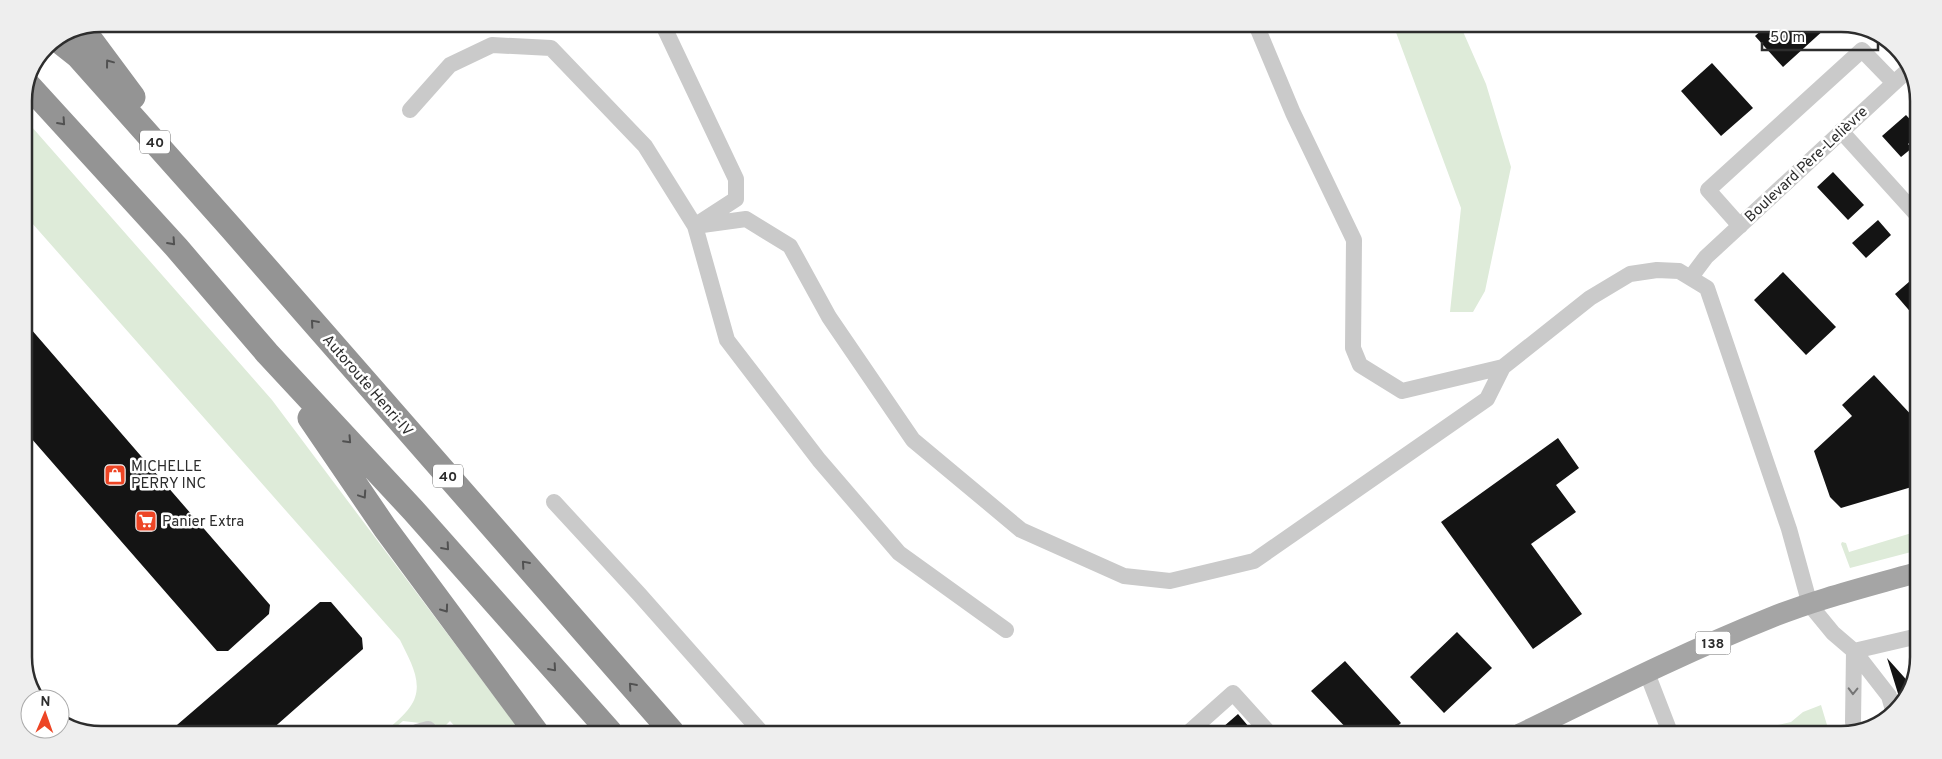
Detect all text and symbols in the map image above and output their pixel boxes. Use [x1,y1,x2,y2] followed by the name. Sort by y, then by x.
[1762,20,1878,52] scale bar
[1770,29,1805,48] text: 50 m
[106,60,114,69] one-way arrow
[1741,103,1873,227] street label: Boulevard Père-Lelièvre
[56,116,65,125] one-way arrow
[140,130,170,154] road number: 40
[166,236,175,245] one-way arrow
[311,319,320,328] one-way arrow
[318,331,416,441] street label: Autoroute Henri-IV
[342,435,351,444] one-way arrow
[131,458,206,494] place label: MICHELLE PERRY INC
[103,463,127,487] shop icon: MICHELLE PERRY INC
[433,464,463,488] road number: 40
[357,490,366,499] one-way arrow
[134,509,158,533] supermarket icon: Panier Extra
[162,513,244,532] place label: Panier Extra
[440,541,449,550] one-way arrow
[522,560,531,569] one-way arrow
[438,604,448,613] one-way arrow
[1696,632,1730,654] road number: 138
[547,663,556,672] one-way arrow
[629,683,638,692] one-way arrow
[1848,688,1858,695] one-way arrow
[20,689,70,739] north arrow
[40,694,51,711] text: N

